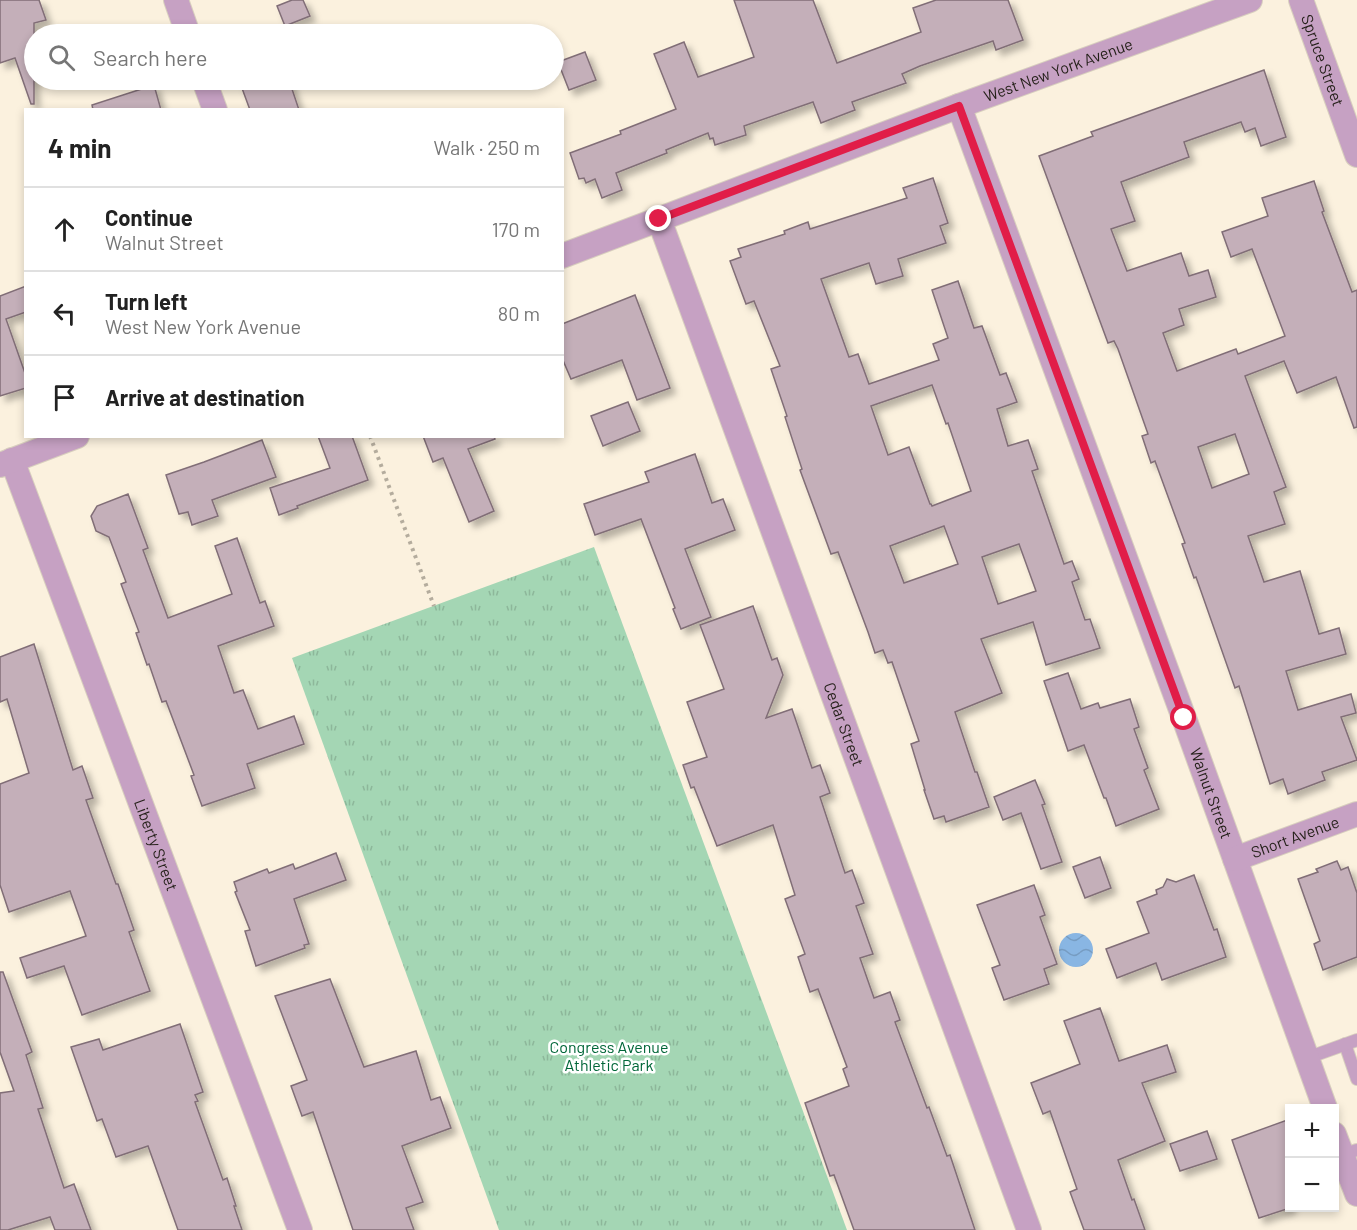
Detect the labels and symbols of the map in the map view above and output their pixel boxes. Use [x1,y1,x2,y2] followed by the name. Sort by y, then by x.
[1298,11,1349,109] street label: Spruce Street
[981,34,1135,105] street label: West New York Avenue
[645,205,671,231] route end
[820,680,868,769] street label: Cedar Street
[1170,704,1196,730] route start
[1187,745,1237,841] street label: Walnut Street
[131,796,182,893] street label: Liberty Street
[1248,811,1342,861] street label: Short Avenue
[550,1037,668,1074] park label: Congress Avenue Athletic Park

